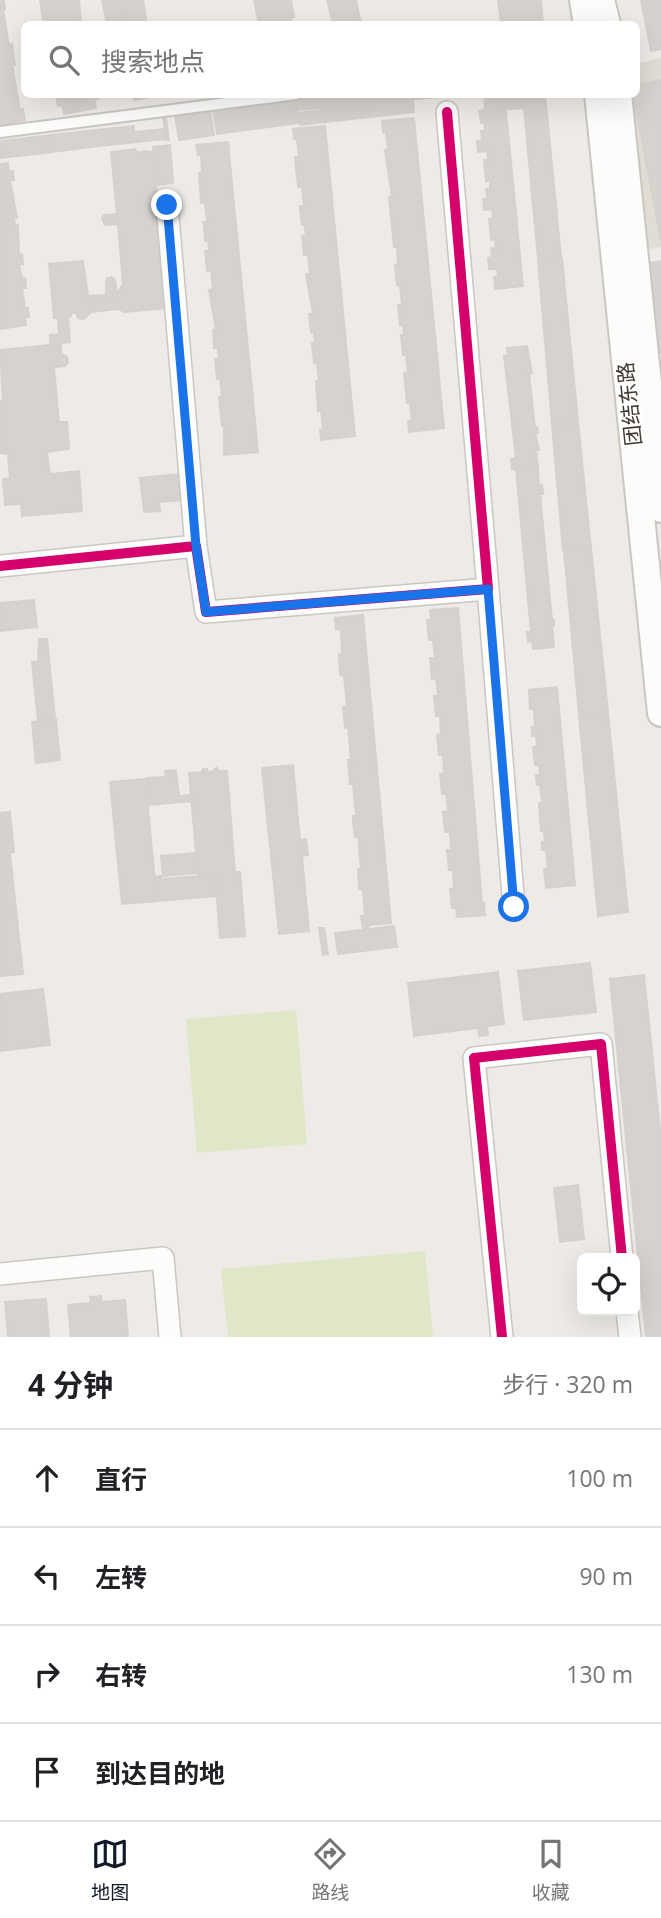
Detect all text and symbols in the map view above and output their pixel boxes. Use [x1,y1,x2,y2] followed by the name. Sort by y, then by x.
[21,21,640,98] search box
[45,41,83,79] icon: search
[101,43,205,79] text: 搜索地点
[151,189,182,220] route end
[611,361,647,447] street label: 团结东路
[498,891,529,922] route start
[577,1253,640,1316] map controls
[577,1253,640,1316] button: locate
[28,1364,113,1405] text: 4 分钟
[502,1368,633,1400] text: 步行 · 320 m
[28,1459,66,1497] icon: ahead
[95,1461,147,1497] text: 直行
[566,1462,633,1494] text: 100 m
[28,1557,66,1595] icon: left
[95,1559,147,1595] text: 左转
[579,1560,633,1592] text: 90 m
[28,1655,66,1693] icon: right
[95,1657,147,1693] text: 右转
[566,1658,633,1690] text: 130 m
[28,1753,66,1791] icon: arrive
[95,1755,225,1791] text: 到达目的地
[91,1835,129,1905] tab: 地图
[311,1835,350,1905] tab: 路线
[532,1835,570,1905] tab: 收藏

